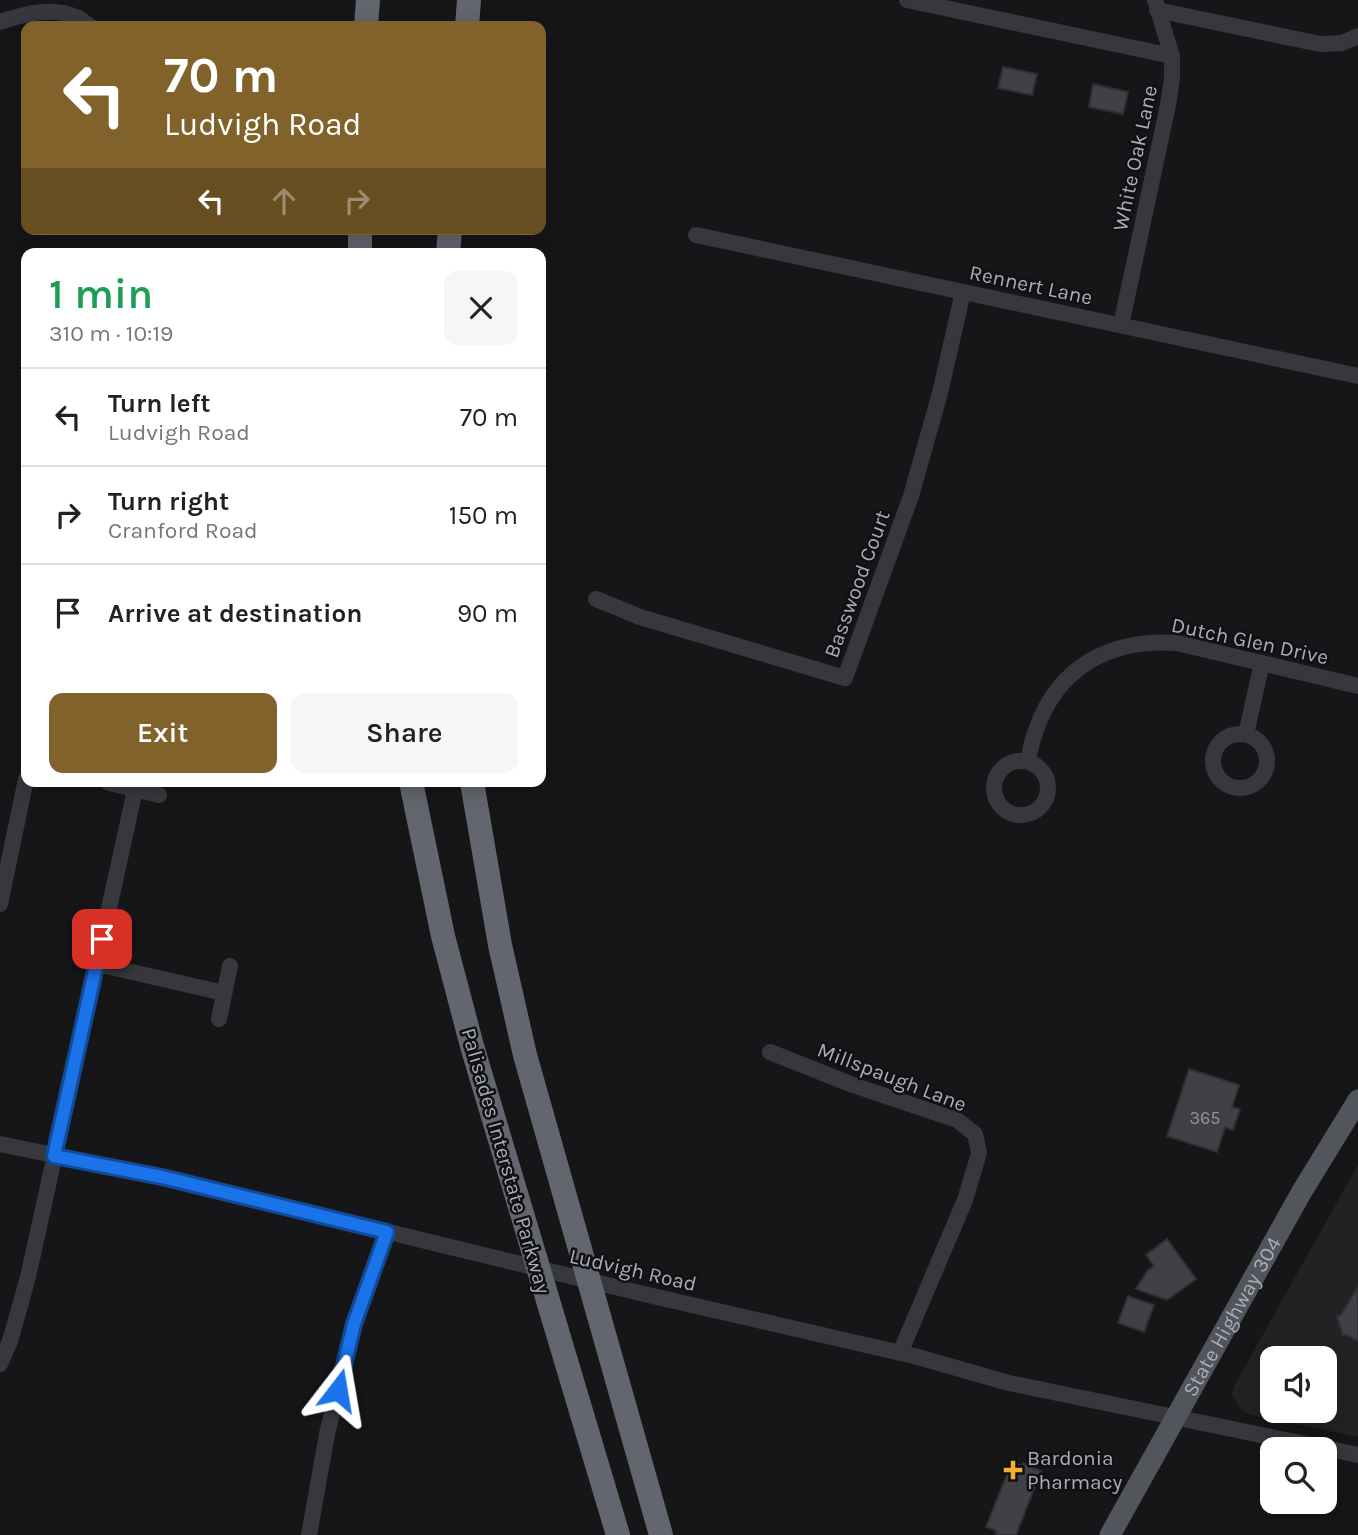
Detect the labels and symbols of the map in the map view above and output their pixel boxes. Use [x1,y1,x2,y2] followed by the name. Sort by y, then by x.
[1108,83,1162,233] street label: White Oak Lane
[967,260,1095,310] street label: Rennert Lane
[819,507,895,661] street label: Basswood Court
[1169,613,1331,669] street label: Dutch Glen Drive
[72,909,132,969] pin
[457,1025,556,1297] street label: Palisades Interstate Parkway
[814,1038,970,1116] street label: Millspaugh Lane
[1189,1107,1221,1129] house number: 365
[1178,1233,1286,1401] street label: State Highway 304
[567,1244,699,1296] street label: Ludvigh Road
[301,1353,375,1427] position arrow
[1027,1446,1122,1494] place label: Bardonia Pharmacy
[1005,1462,1021,1478] marker: Bardonia Pharmacy

